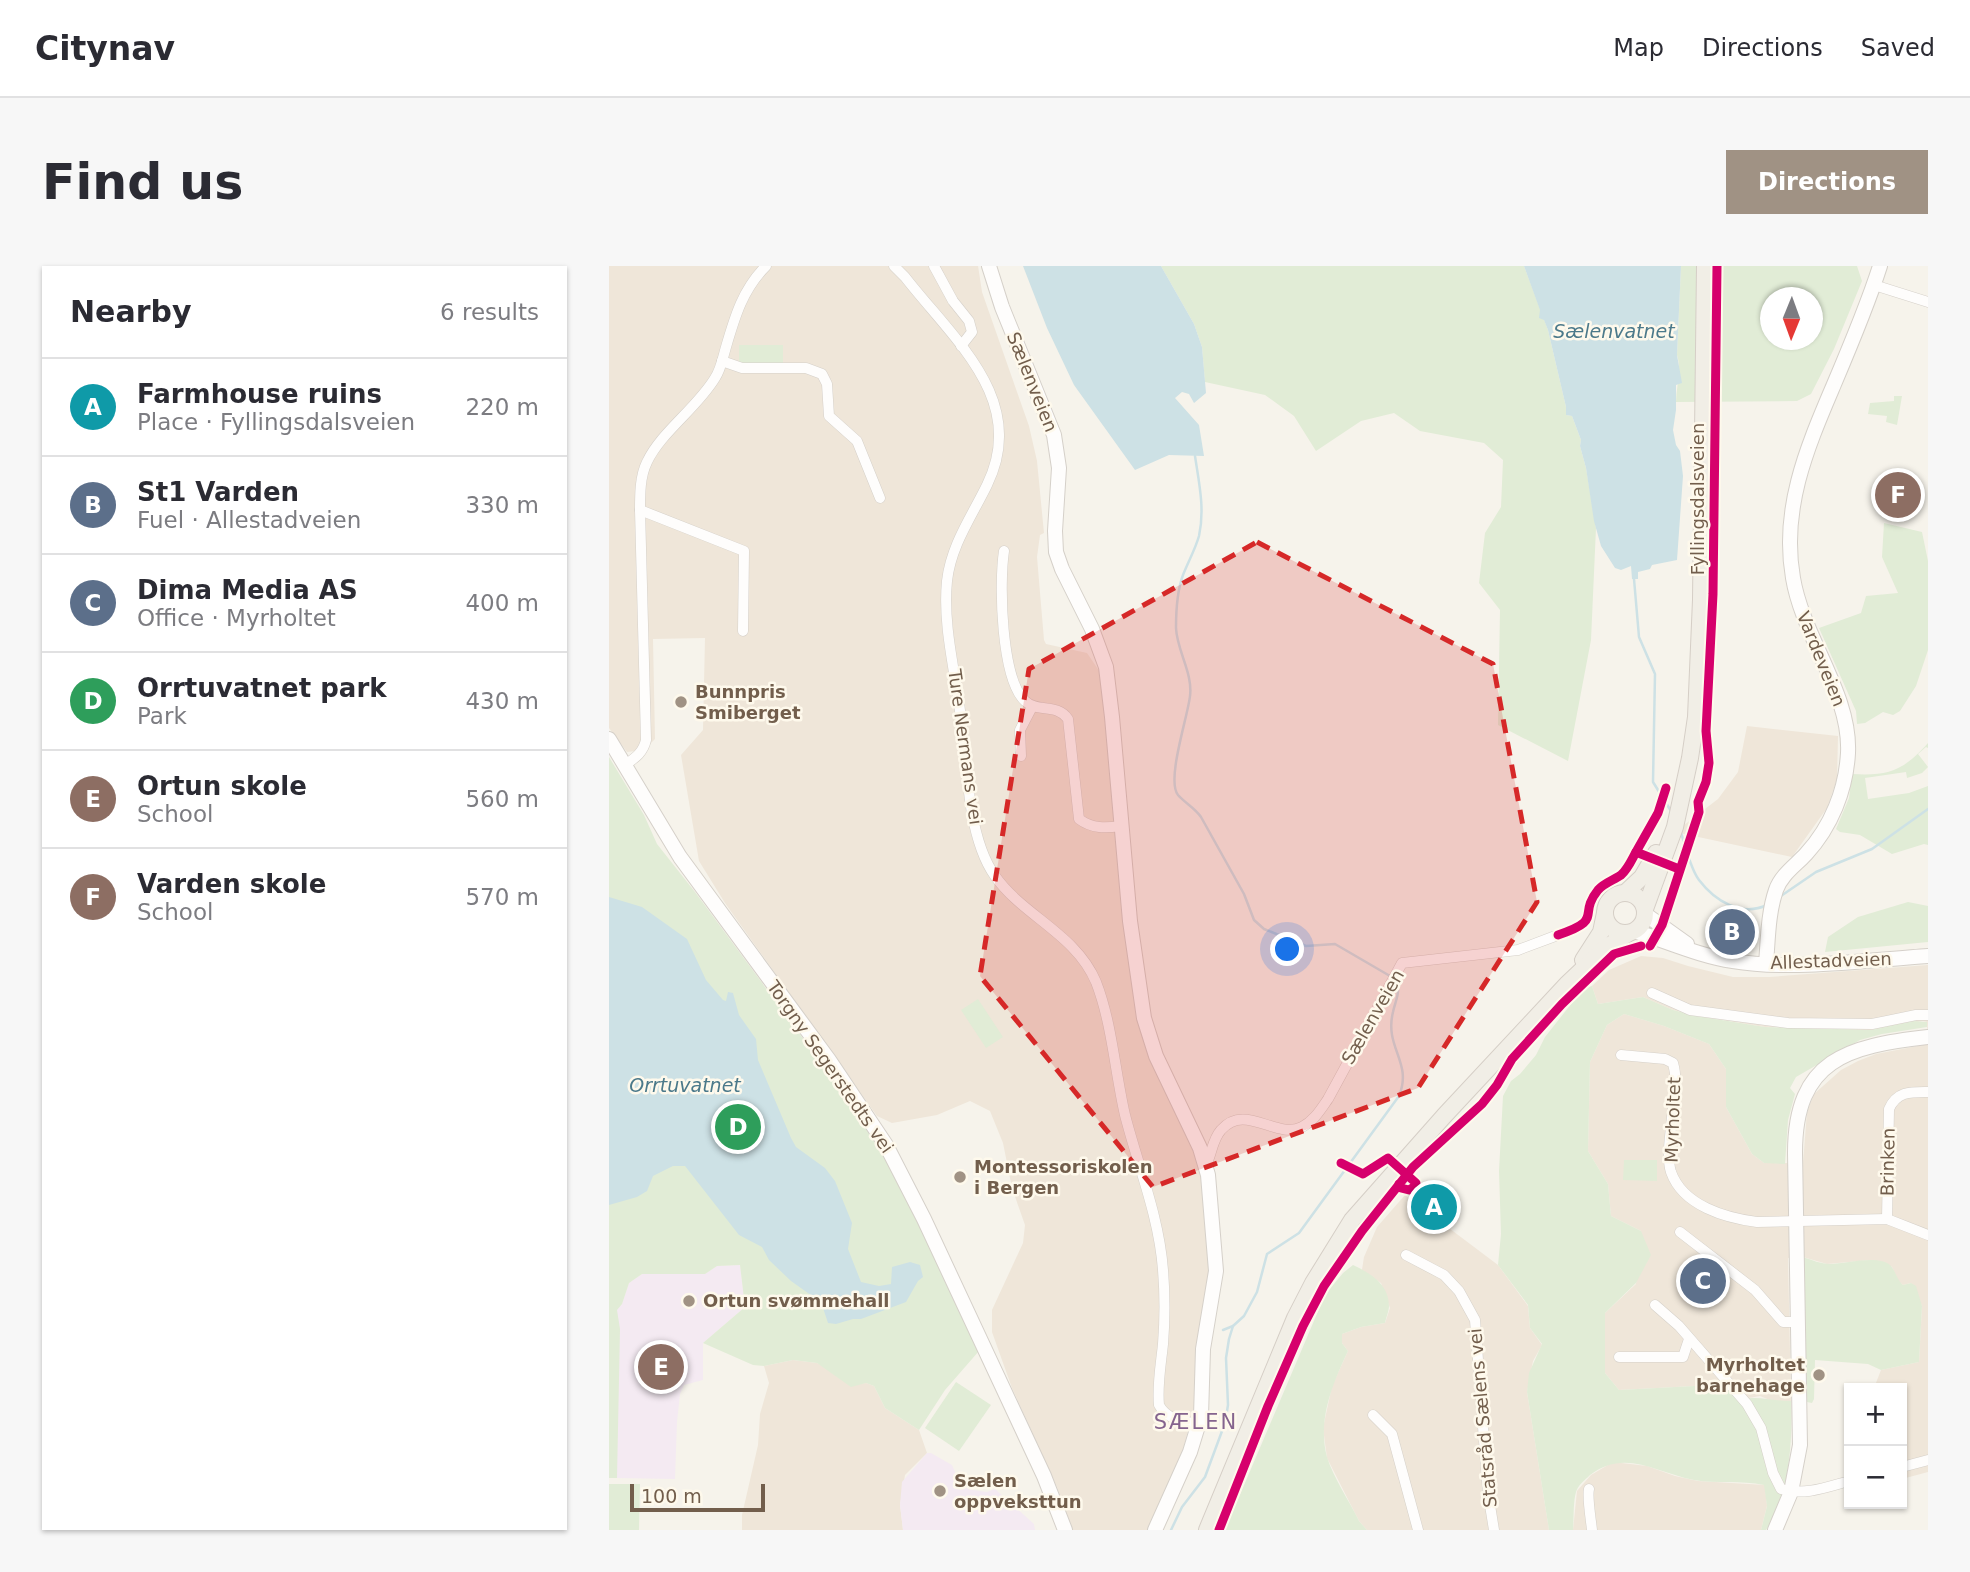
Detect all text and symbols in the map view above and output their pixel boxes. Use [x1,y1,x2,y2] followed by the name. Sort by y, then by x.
[35,29,175,68] text: Citynav
[1613,34,1664,62] text: Map
[1702,34,1823,62] text: Directions
[1861,34,1935,62] text: Saved
[1726,150,1928,214] button: Directions
[42,154,243,211] text: Find us
[1760,287,1823,350] north arrow
[70,294,192,329] text: Nearby
[440,299,539,325] text: 6 results
[1553,320,1676,342] water label: Sælenvatnet
[1003,329,1062,435] street label: Sælenveien
[137,379,382,409] text: Farmhouse ruins
[84,394,102,420] text: A
[465,394,539,420] text: 220 m
[137,409,415,435] text: Place · Fyllingsdalsveien
[1687,423,1708,575] street label: Fyllingsdalsveien
[1875,469,1921,521] pin: F
[137,477,299,507] text: St1 Varden
[84,492,102,518] text: B
[465,492,539,518] text: 330 m
[137,507,361,533] text: Fuel · Allestadveien
[137,575,358,605] text: Dima Media AS
[85,590,101,616] text: C
[465,590,539,616] text: 400 m
[137,605,336,631] text: Office · Myrholtet
[1793,608,1850,709] street label: Vardeveien
[944,667,987,826] street label: Ture Nermans vei
[137,673,387,703] text: Orrtuvatnet park
[695,681,801,723] place label: Bunnpris Smiberget
[83,688,103,714] text: D
[465,688,539,714] text: 430 m
[673,694,689,710] marker: Bunnpris Smiberget
[137,703,187,729] text: Park
[137,771,307,801] text: Ortun skole
[85,786,101,812] text: E
[465,786,539,812] text: 560 m
[137,801,213,827] text: School
[137,869,326,899] text: Varden skole
[85,884,101,910] text: F
[465,884,539,910] text: 570 m
[137,899,213,925] text: School
[1709,906,1755,958] pin: B
[1270,932,1304,966] your location
[1770,948,1892,973] street label: Allestadveien
[1337,966,1408,1068] street label: Sælenveien
[762,976,898,1157] street label: Torgny Segerstedts vei
[629,1074,742,1096] water label: Orrtuvatnet
[1661,1077,1684,1163] street label: Myrholtet
[715,1101,761,1153] pin: D
[1876,1128,1899,1196] street label: Brinken
[974,1156,1153,1198] place label: Montessoriskolen i Bergen
[952,1169,968,1185] marker: Montessoriskolen i Bergen
[1411,1181,1457,1233] pin: A
[1680,1255,1726,1307] pin: C
[703,1290,890,1311] place label: Ortun svømmehall
[681,1293,697,1309] marker: Ortun svømmehall
[1464,1327,1501,1509] street label: Statsråd Sælens vei
[638,1341,684,1393] pin: E
[1696,1354,1805,1396] place label: Myrholtet barnehage
[1811,1367,1827,1383] marker: Myrholtet barnehage
[1844,1383,1907,1509] map controls
[1844,1383,1907,1446] button: +
[1154,1410,1238,1434] district label: SÆLEN
[1844,1446,1907,1509] button: −
[954,1470,1082,1512] place label: Sælen oppveksttun
[630,1481,765,1513] scale bar
[932,1483,948,1499] marker: Sælen oppveksttun
[641,1485,702,1507] text: 100 m

